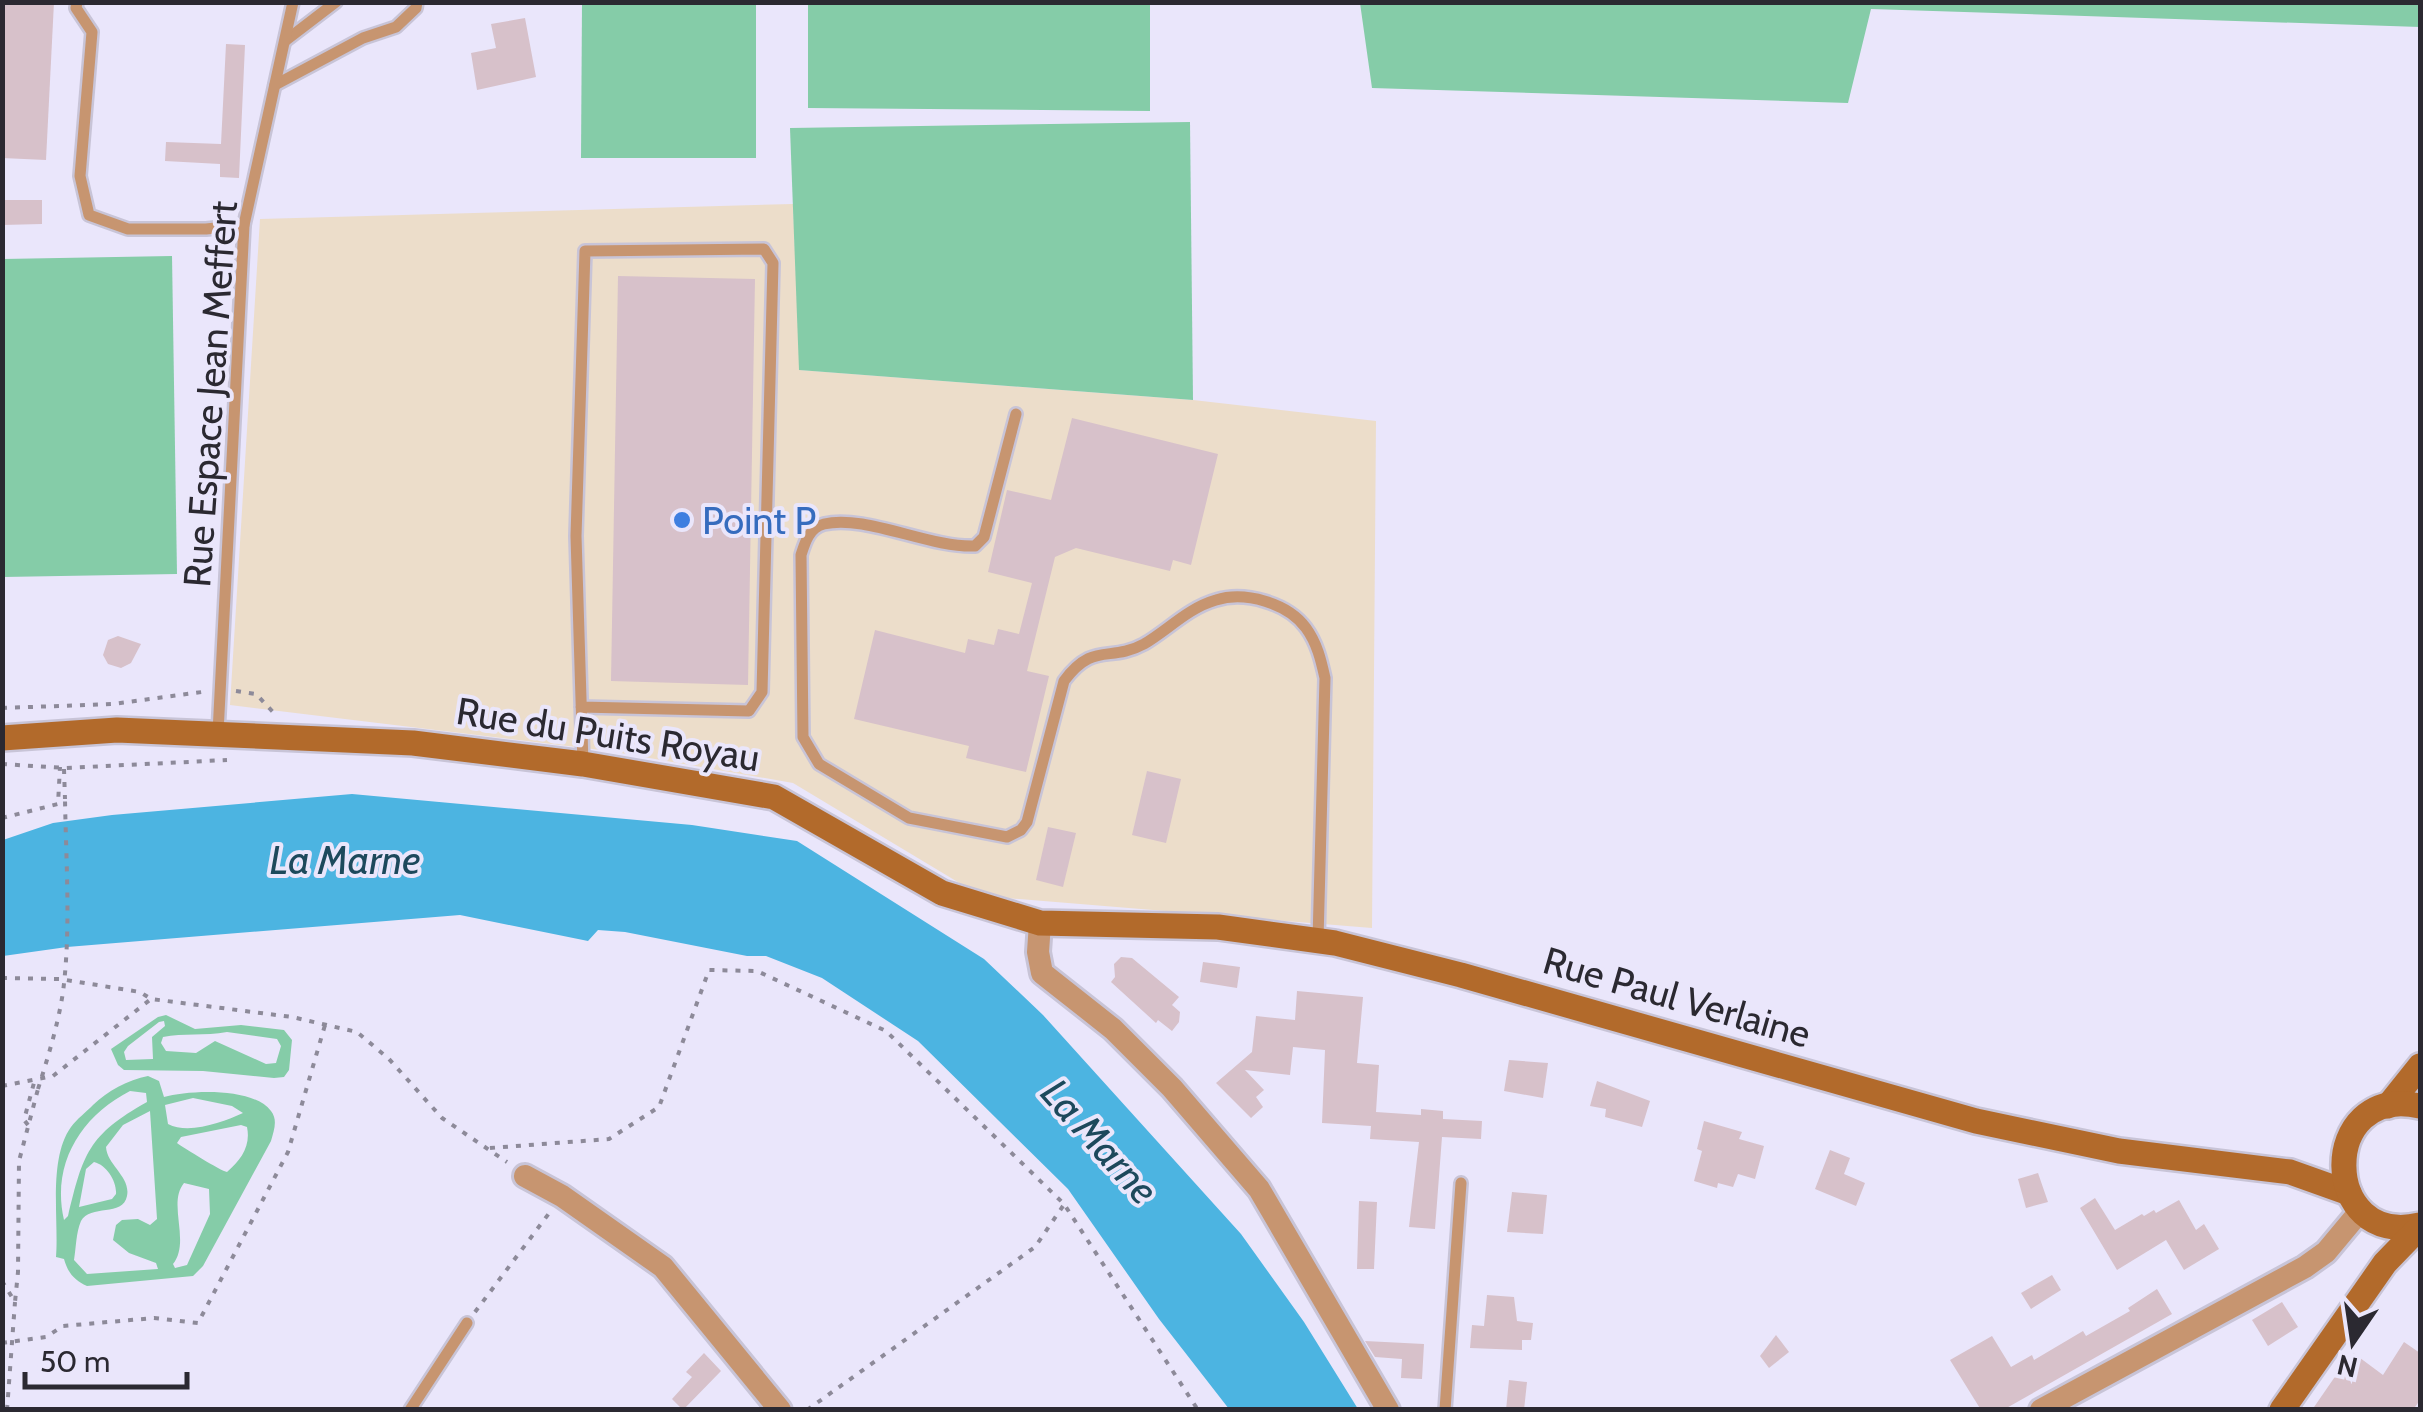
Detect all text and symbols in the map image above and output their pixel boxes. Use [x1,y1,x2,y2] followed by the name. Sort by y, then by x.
[173,199,247,589] street label: Rue Espace Jean Meffert
[702,497,816,544] place label: Point P
[671,509,693,531] marker: Point P
[453,687,763,781] street label: Rue du Puits Royau
[269,835,421,884] water label: La Marne
[1538,936,1816,1058] street label: Rue Paul Verlaine
[1031,1068,1169,1214] water label: La Marne
[2303,1292,2403,1392] north arrow
[25,1327,188,1389] scale bar
[40,1343,110,1380] text: 50 m
[2334,1348,2361,1385] text: N

